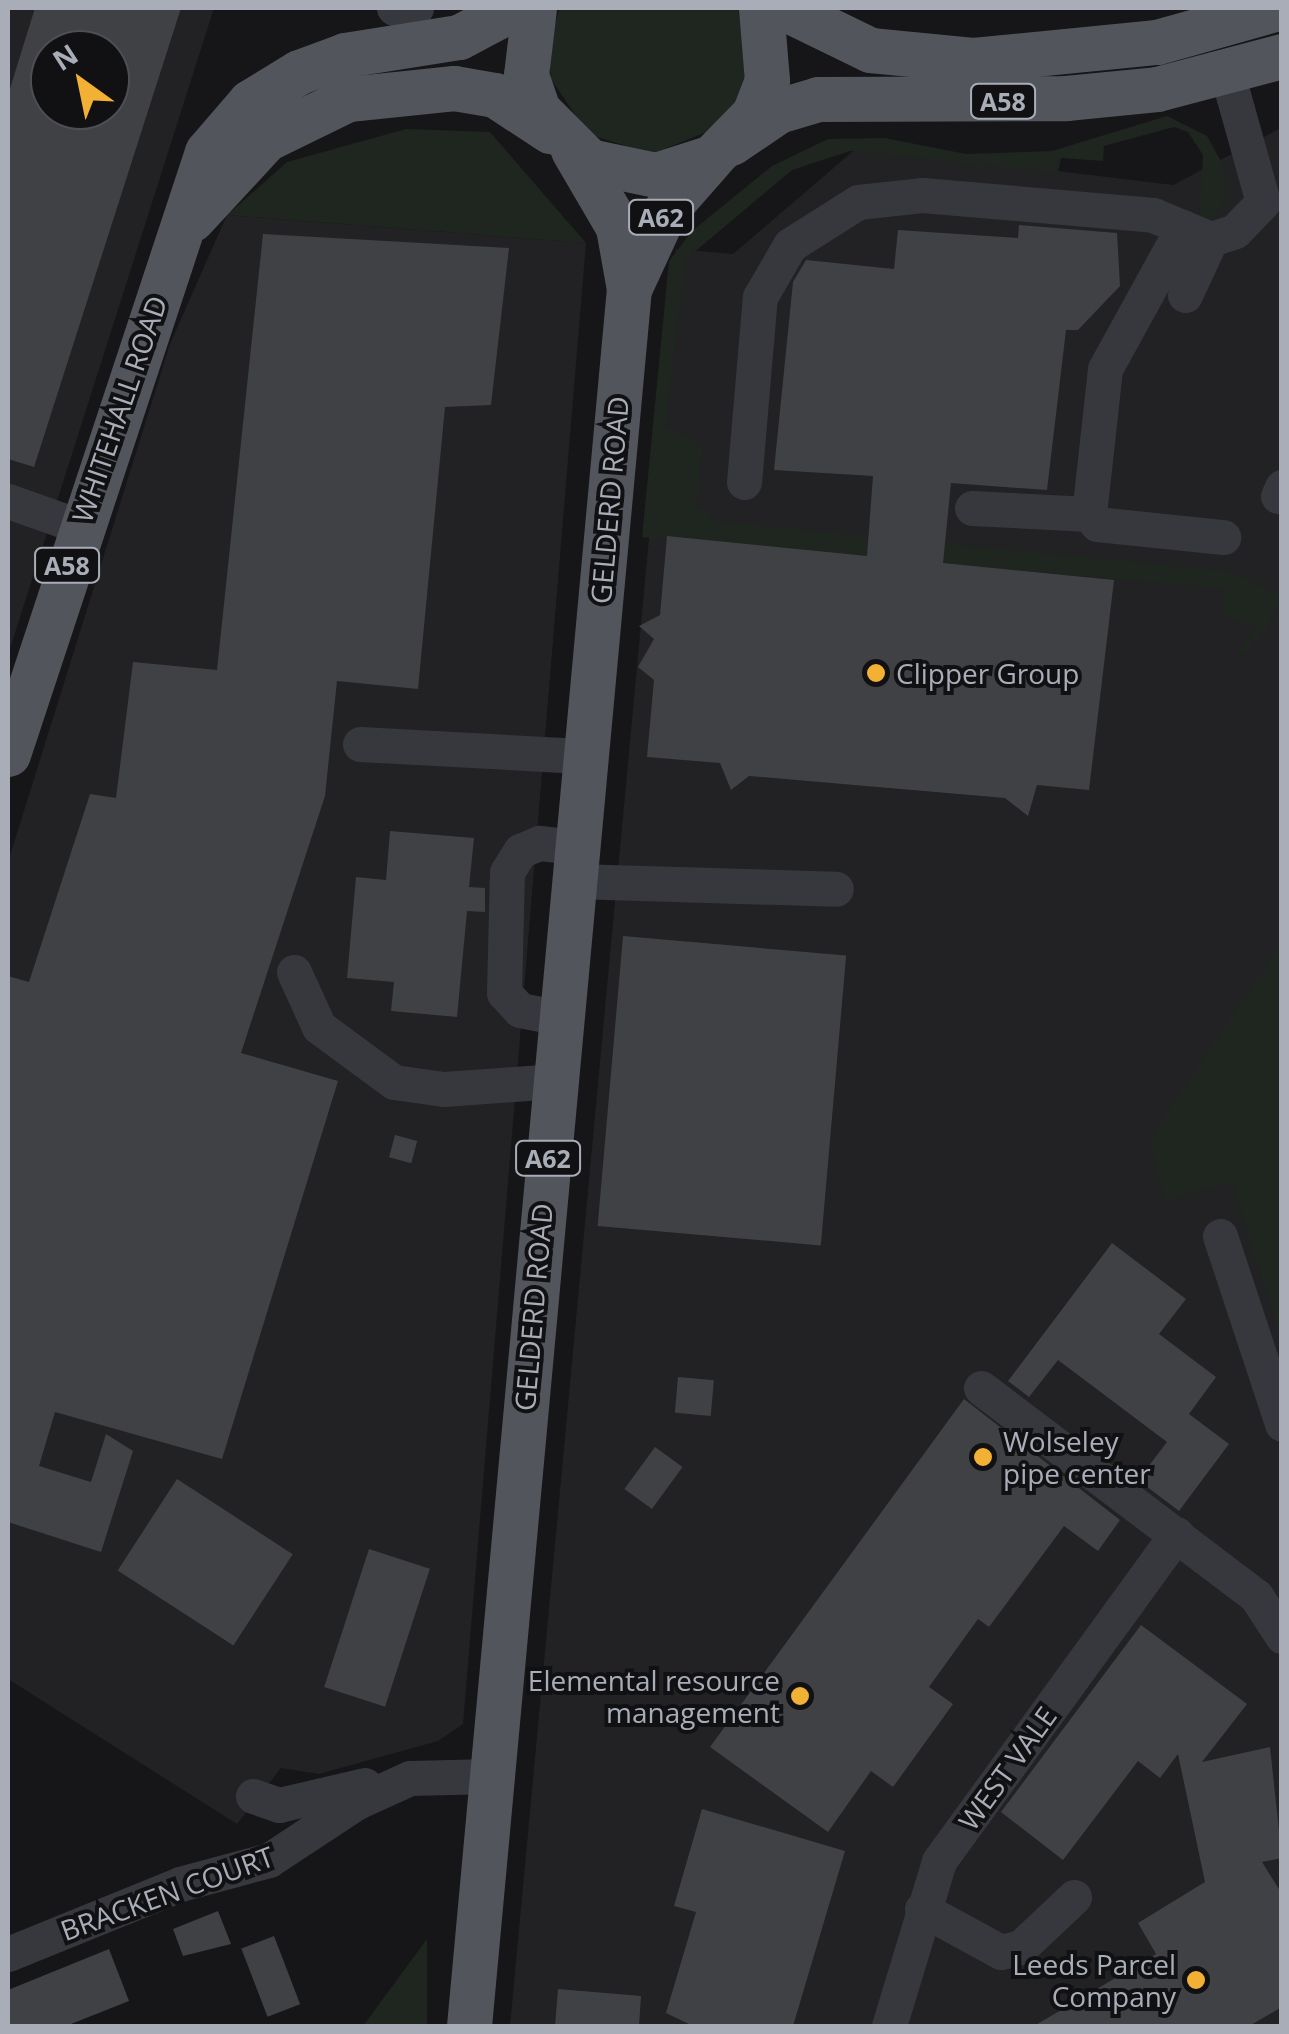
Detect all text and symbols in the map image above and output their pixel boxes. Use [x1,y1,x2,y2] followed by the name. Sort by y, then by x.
[30,30,130,130] north arrow
[45,34,85,79] text: N
[968,81,1038,121] road number: A58
[626,197,696,237] road number: A62
[64,291,174,527] street label: WHITEHALL ROAD
[583,395,635,605] street label: GELDERD ROAD
[32,545,102,585] road number: A58
[896,656,1079,690] place label: Clipper Group
[865,662,887,684] marker: Clipper Group
[513,1138,583,1178] road number: A62
[507,1202,559,1412] street label: GELDERD ROAD
[1003,1424,1151,1490] place label: Wolseley pipe center
[972,1446,994,1468] marker: Wolseley pipe center
[528,1663,780,1729] place label: Elemental resource management
[789,1685,811,1707] marker: Elemental resource management
[951,1700,1063,1836] street label: WEST VALE
[56,1839,278,1947] street label: BRACKEN COURT
[1012,1947,1176,2013] place label: Leeds Parcel Company
[1185,1969,1207,1991] marker: Leeds Parcel Company

